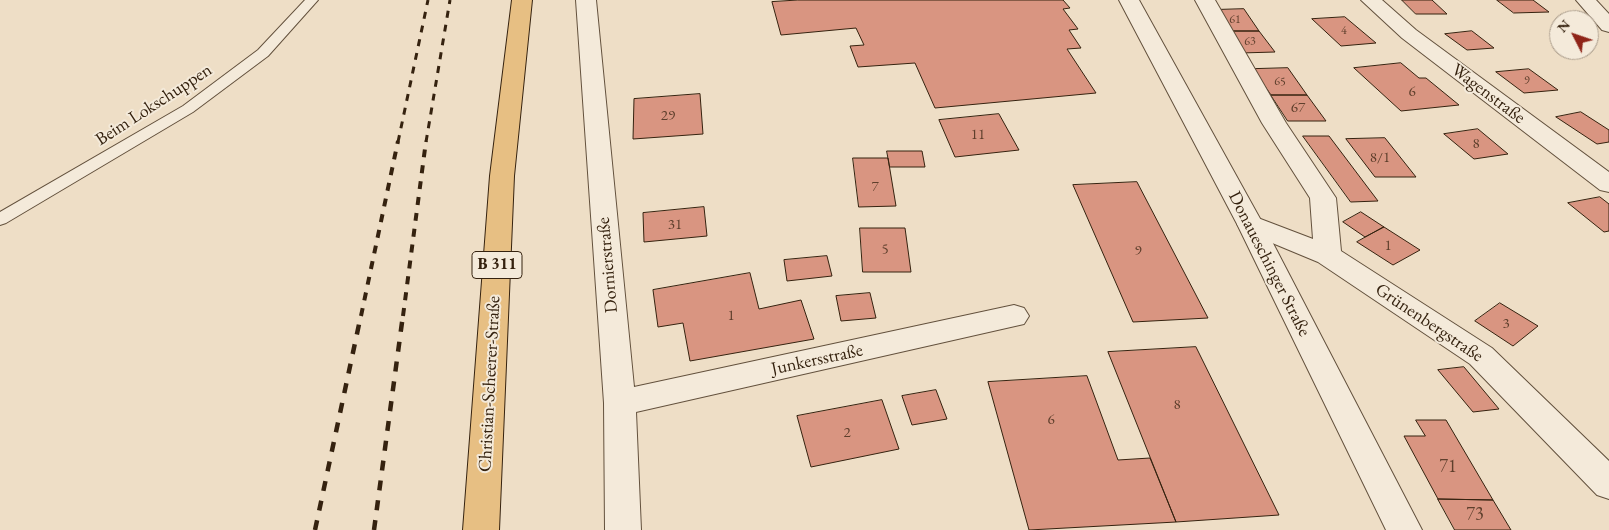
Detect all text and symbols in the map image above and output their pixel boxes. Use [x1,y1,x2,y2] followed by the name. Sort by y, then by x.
[1549,10,1599,60] north arrow
[1229,13,1241,27] house number: 61
[1553,16,1574,36] text: N
[1341,24,1347,38] house number: 4
[1244,35,1256,49] house number: 63
[92,59,216,151] street label: Beim Lokschuppen
[1447,59,1529,129] street label: Wagenstraße
[1524,74,1530,88] house number: 9
[1274,75,1286,89] house number: 65
[1408,83,1416,101] house number: 6
[1291,99,1305,117] house number: 67
[661,107,675,125] house number: 29
[971,126,985,144] house number: 11
[1472,135,1480,153] house number: 8
[1370,149,1390,167] house number: 8/1
[871,178,879,196] house number: 7
[1223,188,1315,340] street label: Donaueschinger Straße
[593,216,623,314] street label: Dornierstraße
[668,216,682,234] house number: 31
[1384,237,1392,255] house number: 1
[881,241,889,259] house number: 5
[1134,242,1142,260] house number: 9
[472,252,522,278] road number: B 311
[1371,279,1487,367] street label: Grünenbergstraße
[475,296,505,472] street label: Christian-Scheerer-Straße
[727,307,735,325] house number: 1
[1502,315,1510,333] house number: 3
[769,340,865,380] street label: Junkersstraße
[1173,396,1181,414] house number: 8
[1047,411,1055,429] house number: 6
[843,424,851,442] house number: 2
[1439,456,1457,478] house number: 71
[1466,504,1484,526] house number: 73

